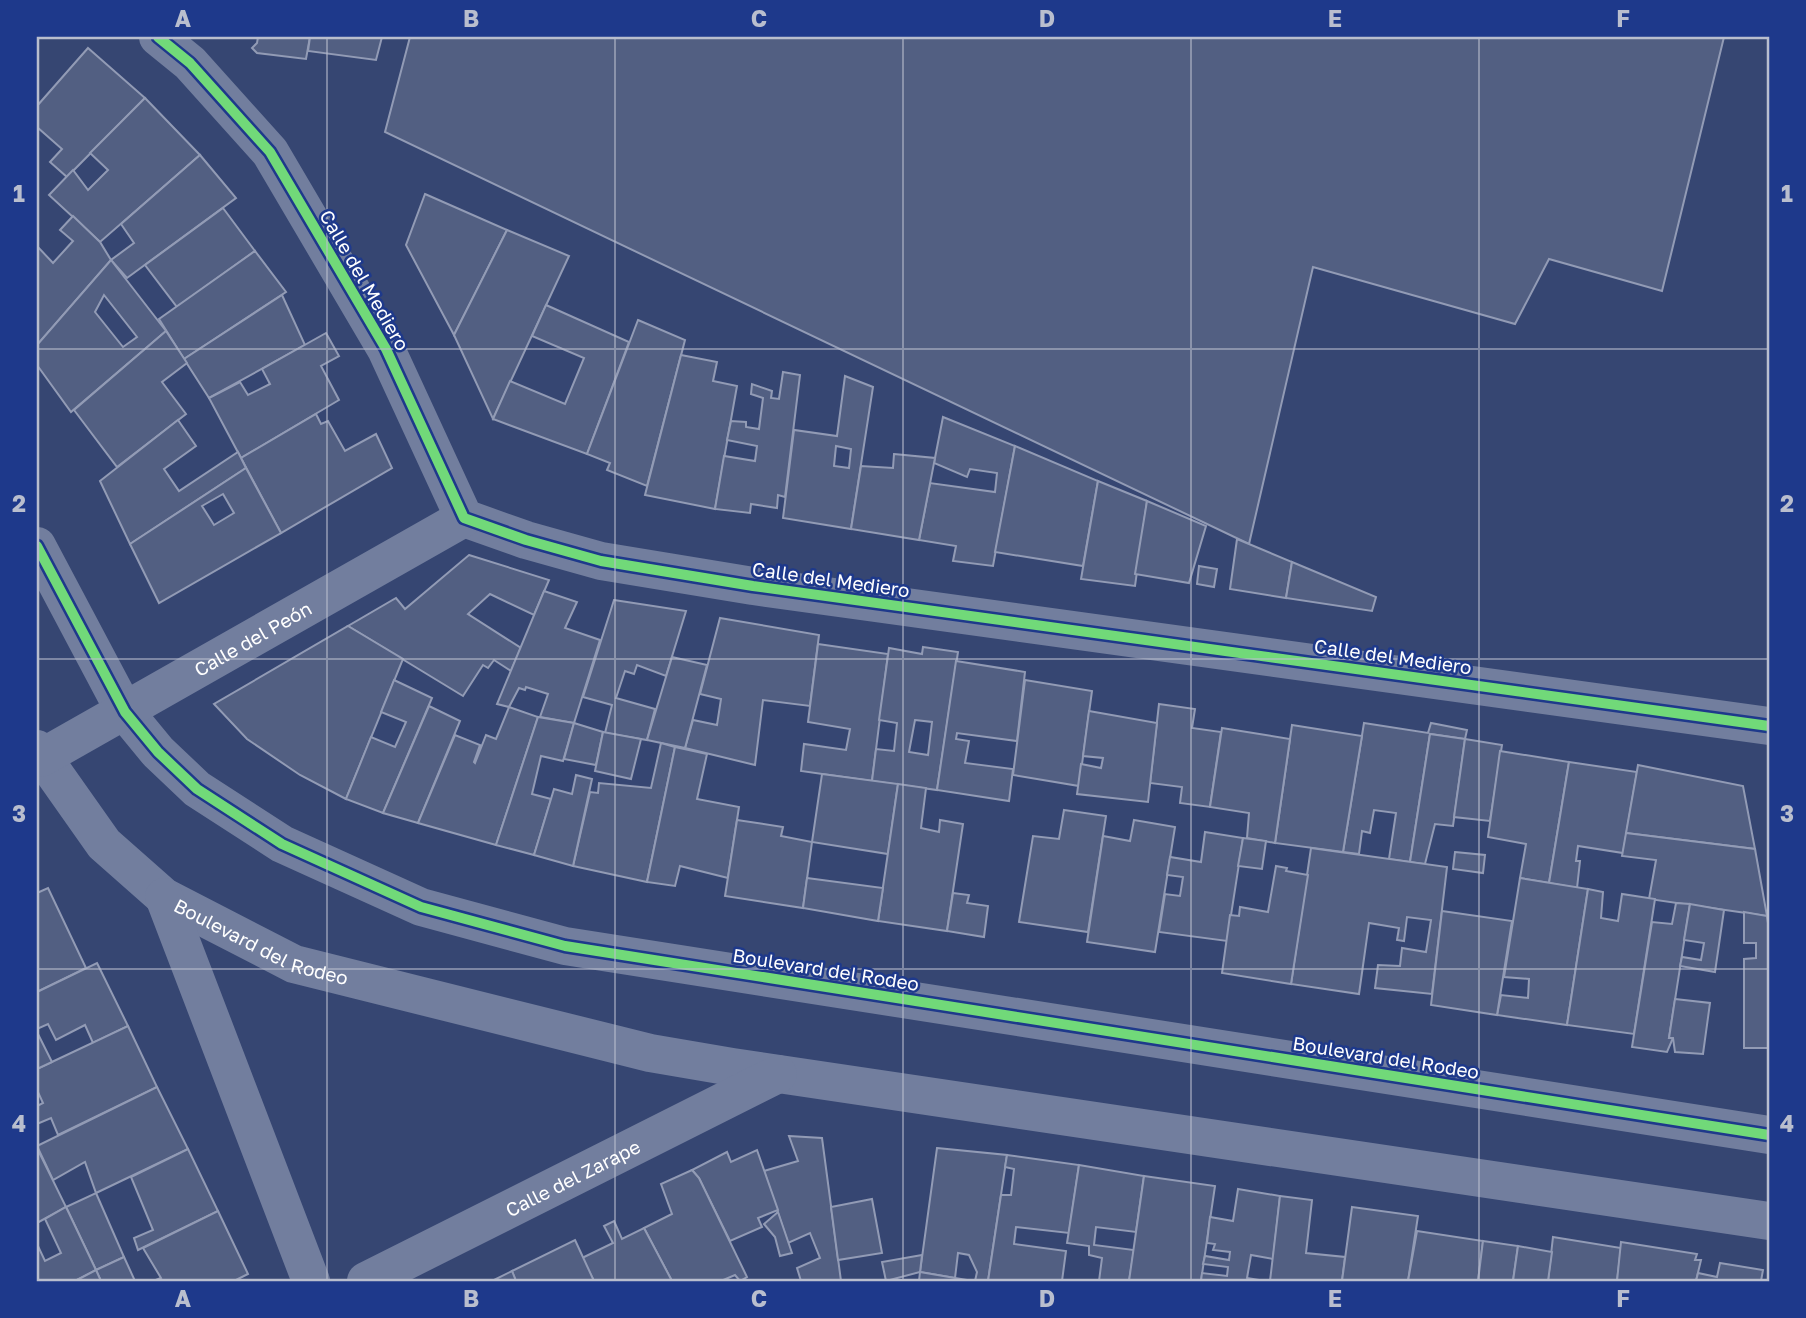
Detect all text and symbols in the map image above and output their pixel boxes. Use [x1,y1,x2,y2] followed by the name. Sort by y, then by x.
[175,4,192,32] text: A
[463,4,479,32] text: B
[751,4,767,32] text: C
[1039,4,1055,32] text: D
[1328,4,1342,32] text: E
[1616,4,1630,32] text: F
[13,179,25,207] text: 1
[1781,179,1793,207] text: 1
[315,206,415,354] street label: Calle del Mediero
[12,489,26,517] text: 2
[1780,489,1794,517] text: 2
[751,557,911,601] street label: Calle del Mediero
[190,596,315,681] street label: Calle del Peón
[1313,634,1473,678] street label: Calle del Mediero
[12,799,26,827] text: 3
[1780,799,1794,827] text: 3
[171,893,351,989] street label: Boulevard del Rodeo
[731,943,921,995] street label: Boulevard del Rodeo
[1291,1031,1481,1083] street label: Boulevard del Rodeo
[12,1109,26,1137] text: 4
[1780,1109,1794,1137] text: 4
[501,1134,644,1221] street label: Calle del Zarape
[175,1284,192,1312] text: A
[463,1284,479,1312] text: B
[751,1284,767,1312] text: C
[1039,1284,1055,1312] text: D
[1328,1284,1342,1312] text: E
[1616,1284,1630,1312] text: F

